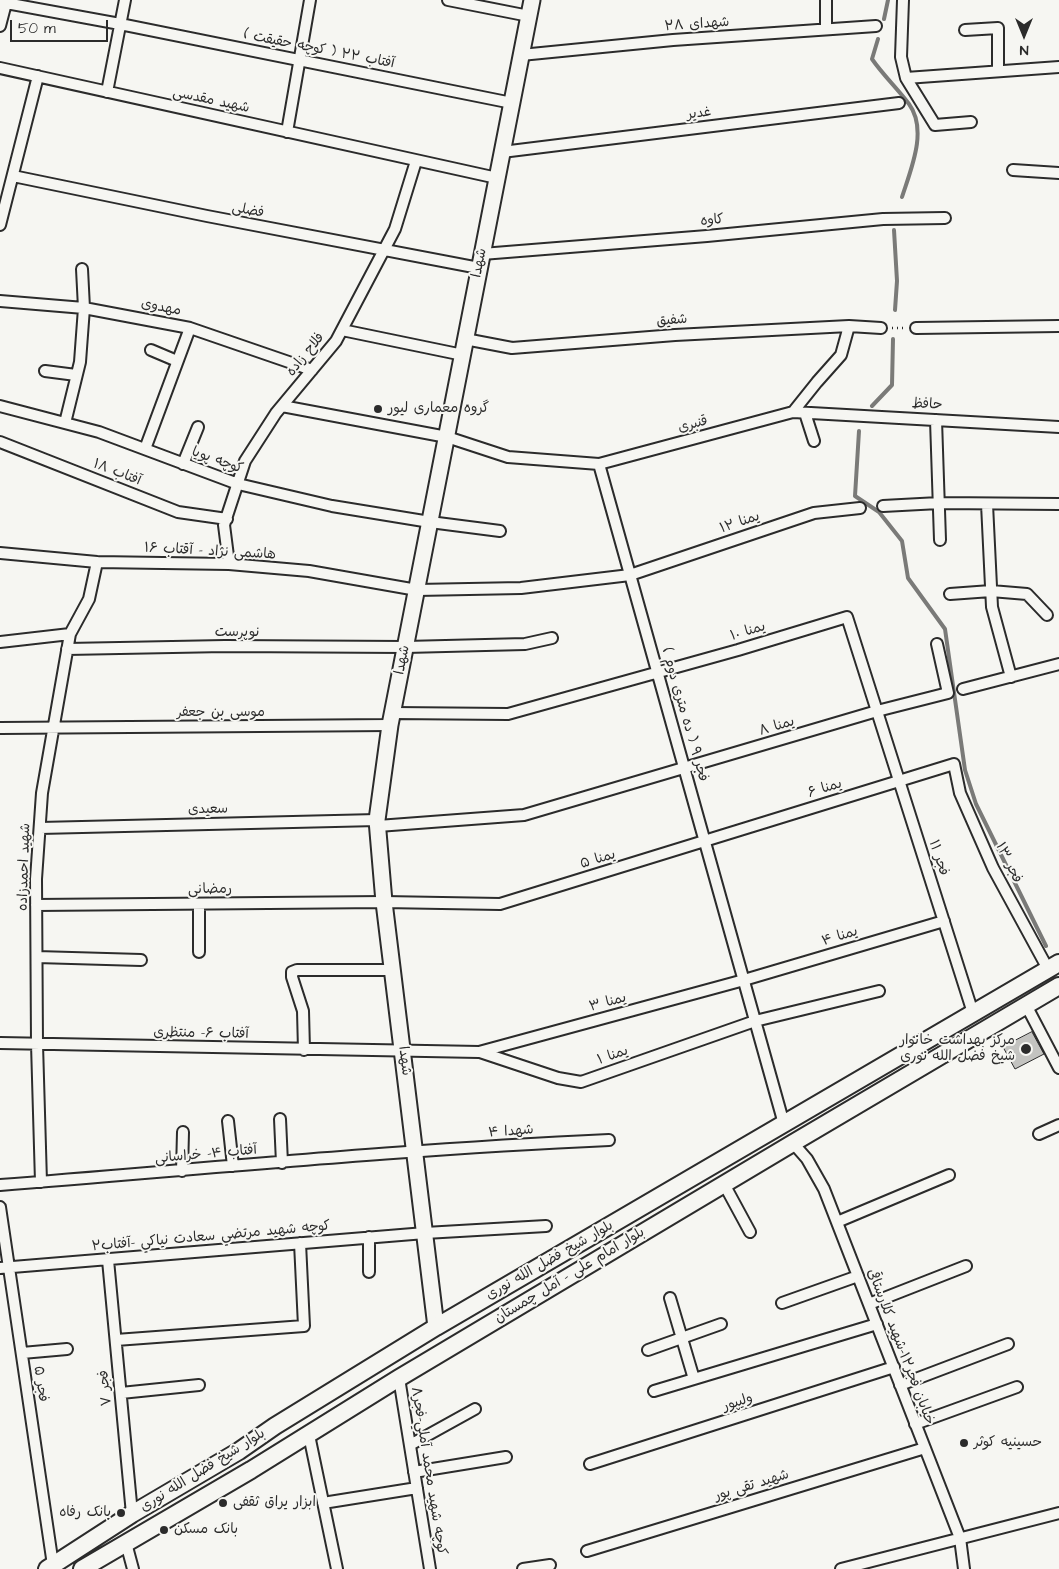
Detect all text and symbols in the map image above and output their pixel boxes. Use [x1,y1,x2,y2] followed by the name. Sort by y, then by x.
[12,10,110,42] scale bar
[999,10,1049,60] north arrow
[664,14,730,36] street label: شهدای ۲۸
[18,18,56,39] text: 50 m
[242,27,396,73] street label: آفتاب ۲۲ ( کوچه حقیقت )
[1020,40,1028,60] text: N
[171,85,251,117] street label: شهید مقدسی
[686,104,712,124] street label: غدیر
[231,200,265,222] street label: فضلی
[700,212,724,230] street label: کاوه
[469,247,491,279] street label: شهدا
[140,296,182,320] street label: مهدوی
[656,312,688,330] street label: شفیق
[283,330,329,380] street label: فلاح زاده
[911,396,943,414] street label: حافظ
[388,401,489,417] place label: گروه معماری لیور
[372,403,384,415] marker: گروه معماری لیور
[676,413,710,437] street label: قنبری
[189,444,245,478] street label: کوچه پویا
[91,456,143,490] street label: آفتاب ۱۸
[718,508,762,538] street label: یمنا ۱۲
[144,540,276,564] street label: هاشمی نژاد - آقتاب ۱۶
[728,619,768,645] street label: یمنا ۱۰
[215,625,259,641] street label: نوپرست
[392,644,414,676] street label: شهدا
[657,646,711,784] street label: فجر ۹ ( ده متری دوم )
[177,705,265,721] street label: موسی بن جعفر
[757,714,797,740] street label: یمنا ۸
[806,776,844,802] street label: یمنا ۶
[188,801,228,819] street label: سعیدی
[15,823,35,911] street label: شهید احمدزاده
[924,838,952,878] street label: فجر ۱۱
[991,840,1025,886] street label: فجر ۱۳
[578,847,618,873] street label: یمنا ۵
[188,881,232,899] street label: رمضانی
[820,924,860,950] street label: یمنا ۴
[588,990,628,1016] street label: یمنا ۳
[153,1025,249,1043] street label: آفتاب ۶- منتظری
[900,1033,1015,1066] place label: مرکز بهداشت خانوار شیخ فضل الله نوری
[1019,1042,1033,1056] marker: مرکز بهداشت خانوار شیخ فضل الله نوری
[595,1043,631,1069] street label: یمنا ۱
[394,1045,414,1077] street label: شهدا
[488,1122,534,1142] street label: شهدا ۴
[154,1142,258,1168] street label: آفتاب ۴- خراسانی
[91,1218,331,1256] street label: كوچه شهيد مرتضي سعادت نياكي -آفتاب۲
[483,1218,617,1304] street label: بلوار شیخ فضل الله نوری
[492,1224,648,1328] street label: بلوار امام علی - آمل چمستان
[862,1267,938,1427] street label: خيابان فجر۱۲-شهيد كلارستاقی
[29,1365,51,1403] street label: فجر ۵
[96,1369,116,1407] street label: فجر ۷
[406,1386,450,1556] street label: كوچه شهيد محمد آملي-فجر۸
[721,1390,755,1416] street label: ولیپور
[137,1426,269,1516] street label: بلوار شیخ فضل الله نوری
[974,1435,1042,1451] place label: حسینیه کوثر
[958,1437,970,1449] marker: حسینیه کوثر
[713,1467,791,1505] street label: شهید تقی پور
[233,1495,316,1511] place label: ابزار یراق ثقفی
[217,1497,229,1509] marker: ابزار یراق ثقفی
[59,1505,111,1521] place label: بانک رفاه
[115,1507,127,1519] marker: بانک رفاه
[174,1522,238,1538] place label: بانک مسکن
[158,1524,170,1536] marker: بانک مسکن

